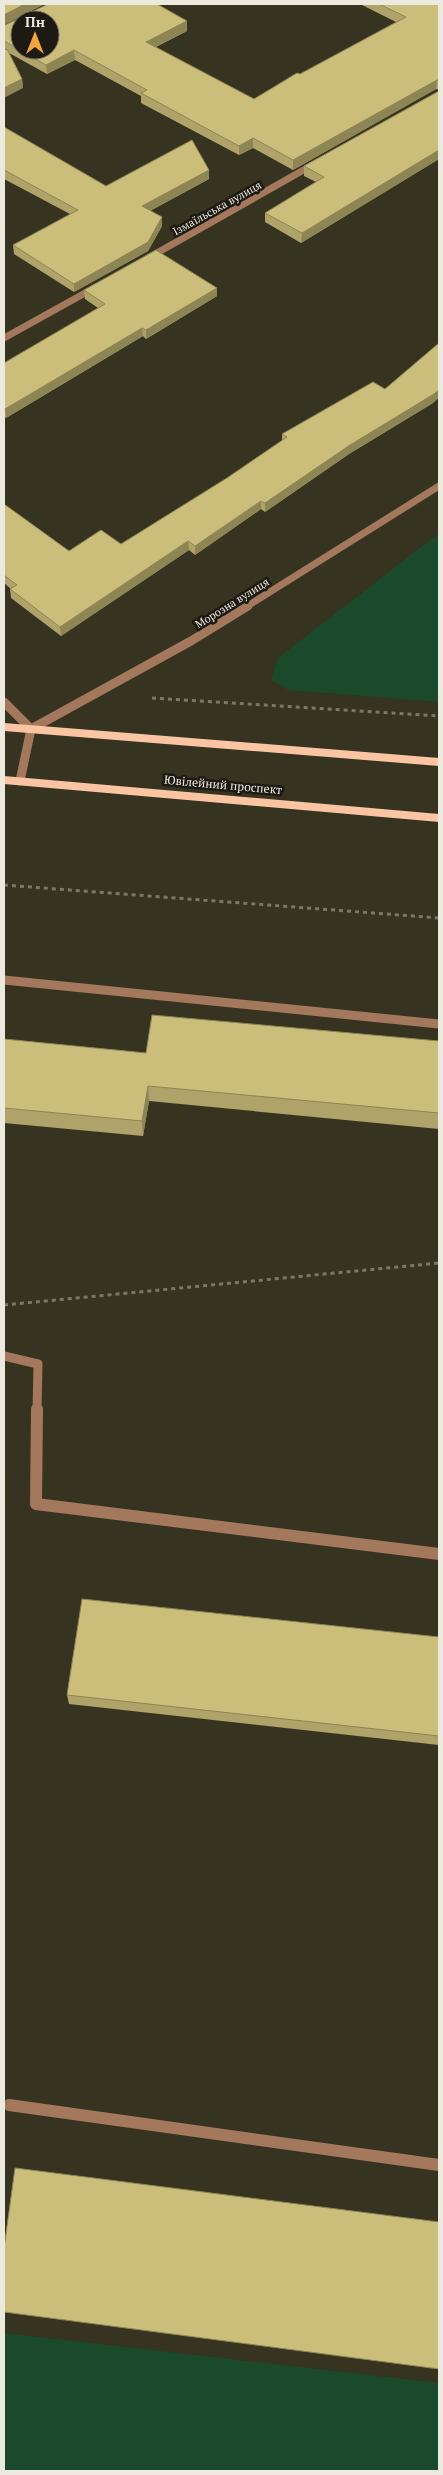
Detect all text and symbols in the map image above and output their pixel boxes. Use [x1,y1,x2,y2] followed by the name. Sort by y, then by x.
[10,10,60,60] north arrow
[25,12,45,31] text: Пн
[170,178,264,238] street label: Ізмаїльська вулиця
[192,575,272,631] street label: Морозна вулиця
[163,772,283,797] street label: Ювілейний проспект

